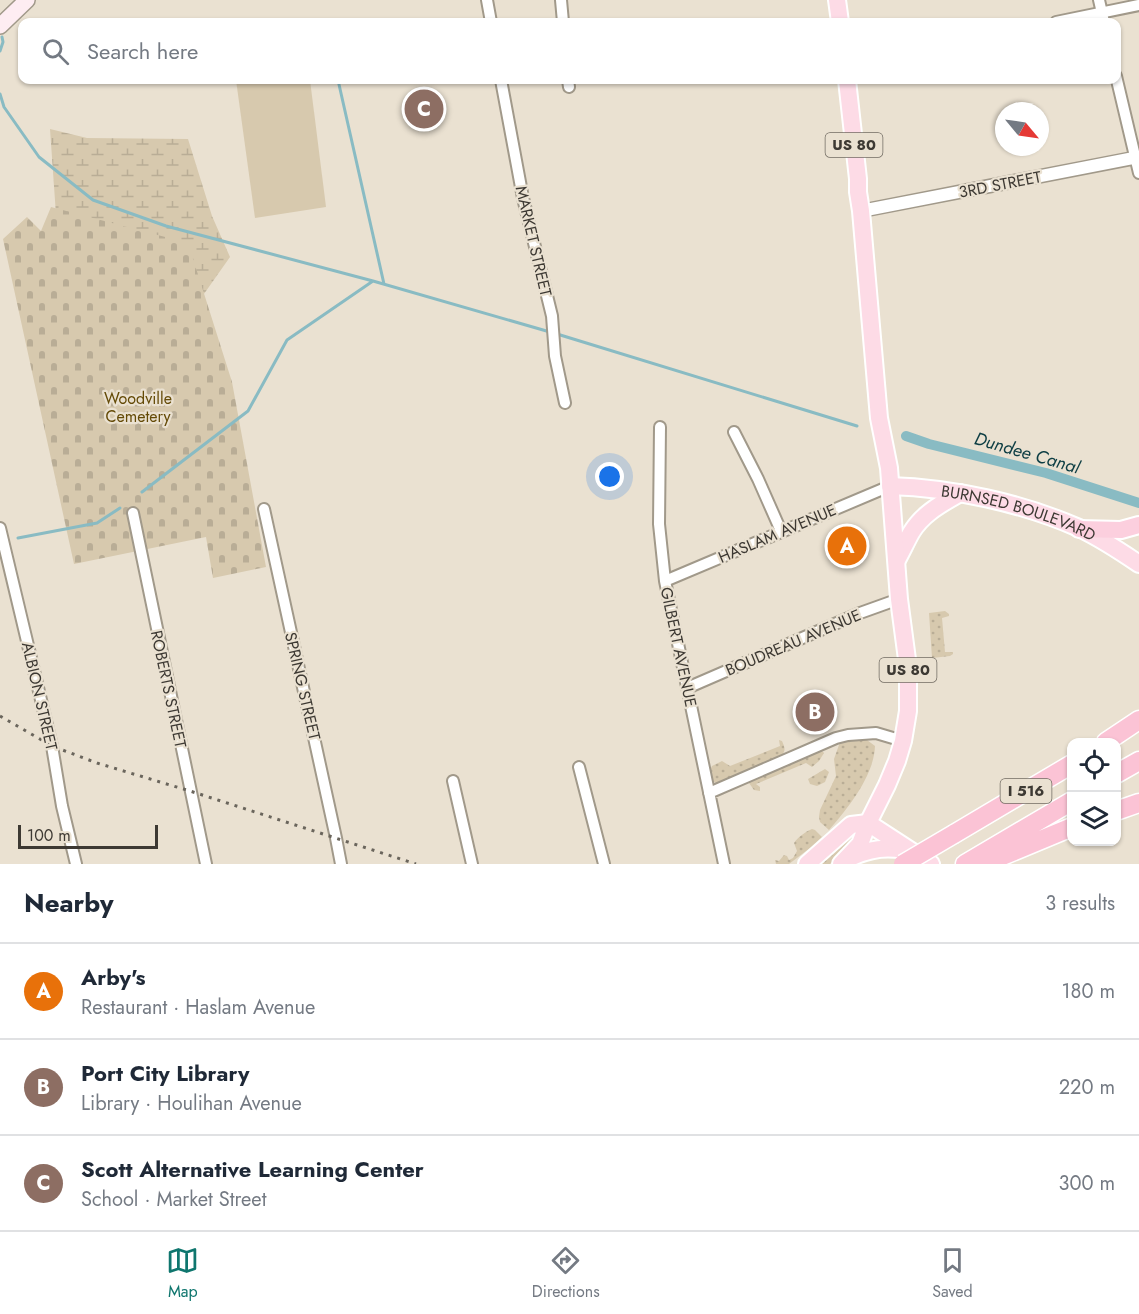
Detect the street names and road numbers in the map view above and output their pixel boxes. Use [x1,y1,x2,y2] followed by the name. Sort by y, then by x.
[826,133,882,157] road number: US 80
[957,165,1044,204] street label: 3RD STREET
[510,184,558,299] street label: MARKET STREET
[940,479,1100,547] street label: BURNSED BOULEVARD
[715,498,840,569] street label: HASLAM AVENUE
[655,585,702,709] street label: GILBERT AVENUE
[722,604,864,681] street label: BOUDREAU AVENUE
[145,628,192,750] street label: ROBERTS STREET
[279,630,326,743] street label: SPRING STREET
[16,640,63,753] street label: ALBION STREET
[880,658,936,682] road number: US 80
[1000,779,1052,803] road number: I 516

